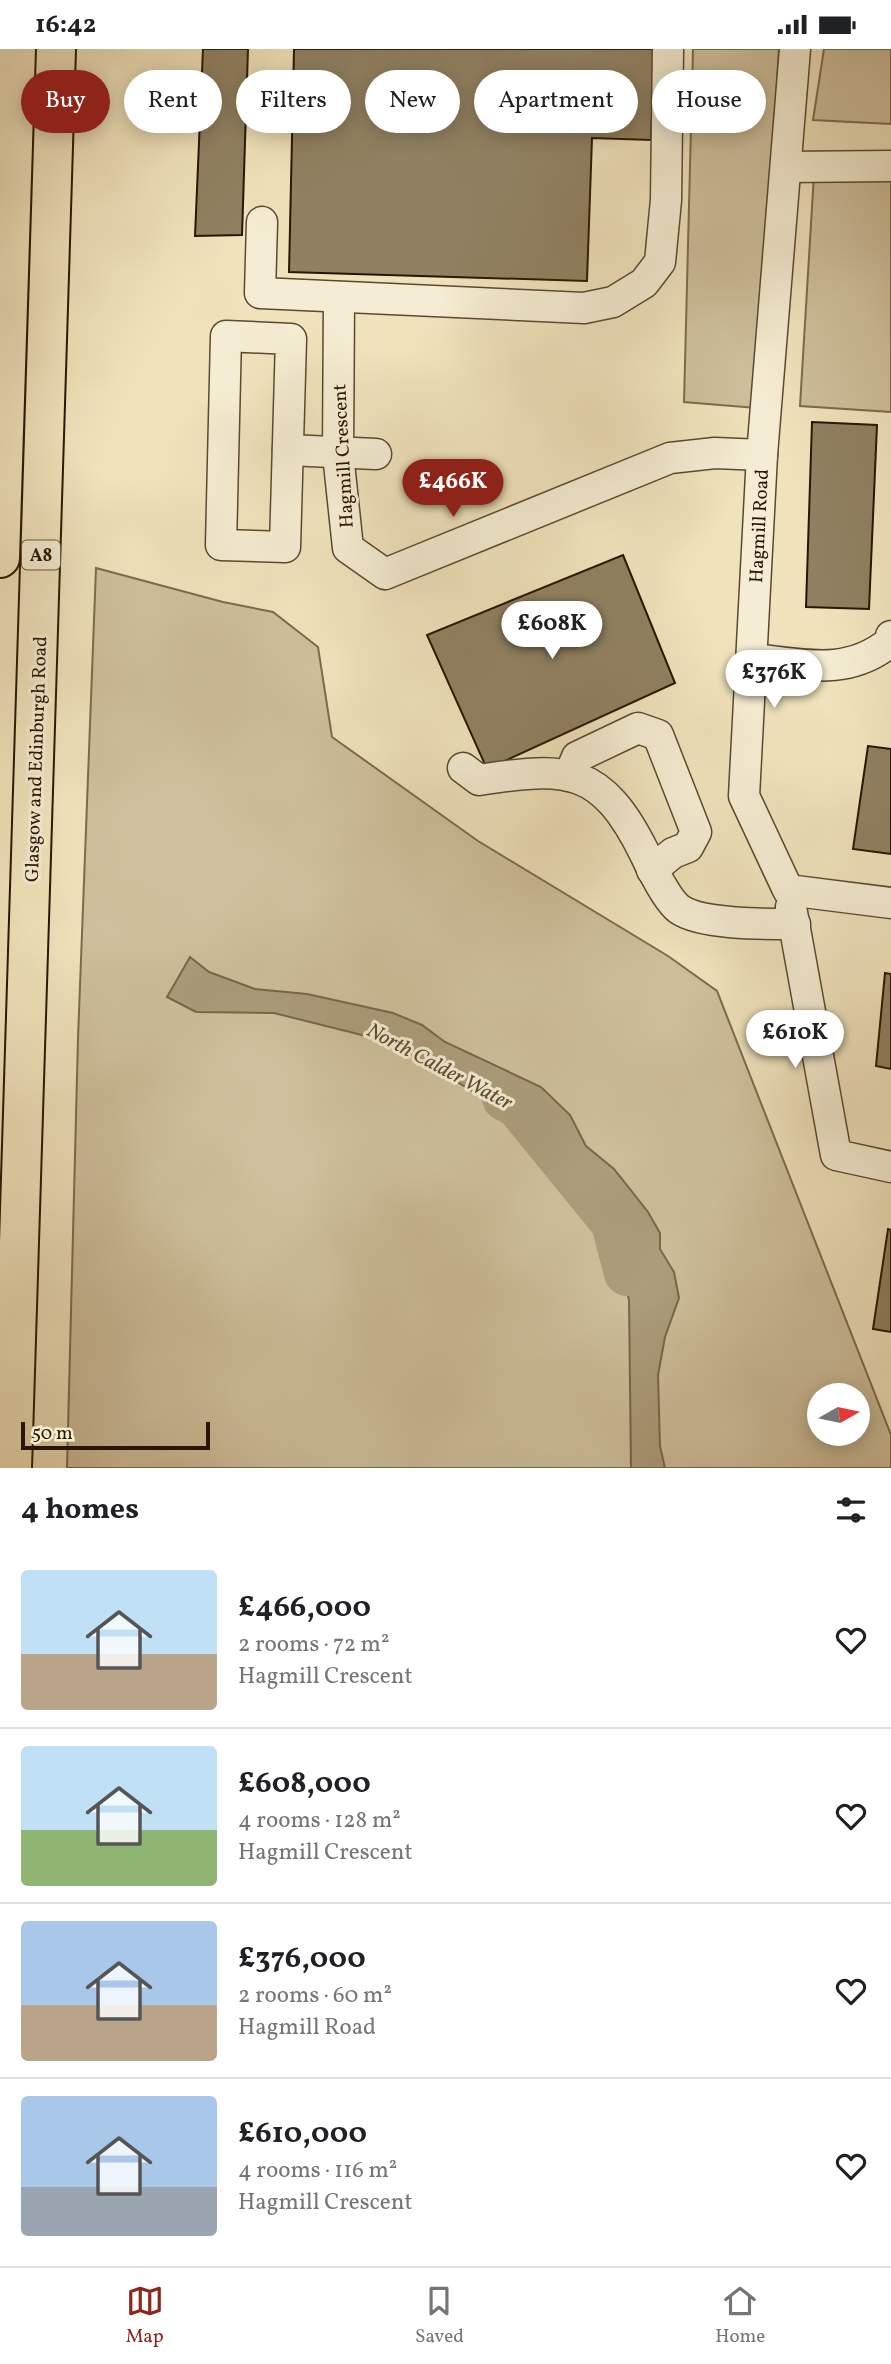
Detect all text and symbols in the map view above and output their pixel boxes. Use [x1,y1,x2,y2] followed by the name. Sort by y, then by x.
[35,7,96,43] text: 16:42
[21,70,110,133] chip: Buy
[124,70,222,133] chip: Rent
[236,70,351,133] chip: Filters
[365,70,460,133] chip: New
[474,70,638,133] chip: Apartment
[652,70,766,133] chip: House
[327,383,361,529] street label: Hagmill Crescent
[404,459,502,519] pin: £466K
[418,466,488,498] text: £466K
[744,468,776,584] street label: Hagmill Road
[22,541,60,569] road number: A8
[503,601,601,661] pin: £608K
[517,608,587,640] text: £608K
[20,636,54,882] street label: Glasgow and Edinburgh Road
[725,651,823,710] pin: £376K
[741,657,807,689] text: £376K
[746,1011,844,1070] pin: £610K
[361,1017,517,1118] water label: North Calder Water
[762,1017,828,1049] text: £610K
[807,1383,870,1445] north arrow
[807,1383,870,1446] map controls
[21,1419,210,1451] scale bar
[32,1421,73,1447] text: 50 m
[21,1489,139,1531] text: 4 homes
[832,1491,870,1529] icon: filters
[238,1587,371,1629] text: £466,000
[77,1598,161,1682] icon: home
[832,1621,870,1659] icon: heart
[238,1629,389,1661] text: 2 rooms · 72 m²
[238,1661,413,1693] text: Hagmill Crescent
[238,1763,371,1805] text: £608,000
[77,1774,161,1858] icon: home
[832,1797,870,1835] icon: heart
[238,1805,401,1837] text: 4 rooms · 128 m²
[238,1837,413,1869] text: Hagmill Crescent
[238,1938,366,1980] text: £376,000
[77,1949,161,2033] icon: home
[832,1972,870,2010] icon: heart
[238,1980,392,2012] text: 2 rooms · 60 m²
[238,2012,376,2044] text: Hagmill Road
[238,2113,367,2155] text: £610,000
[77,2124,161,2208] icon: home
[832,2147,870,2185] icon: heart
[238,2155,397,2187] text: 4 rooms · 116 m²
[238,2187,413,2219] text: Hagmill Crescent
[126,2282,164,2350] tab: Map
[415,2282,464,2350] tab: Saved
[715,2282,765,2350] tab: Home

